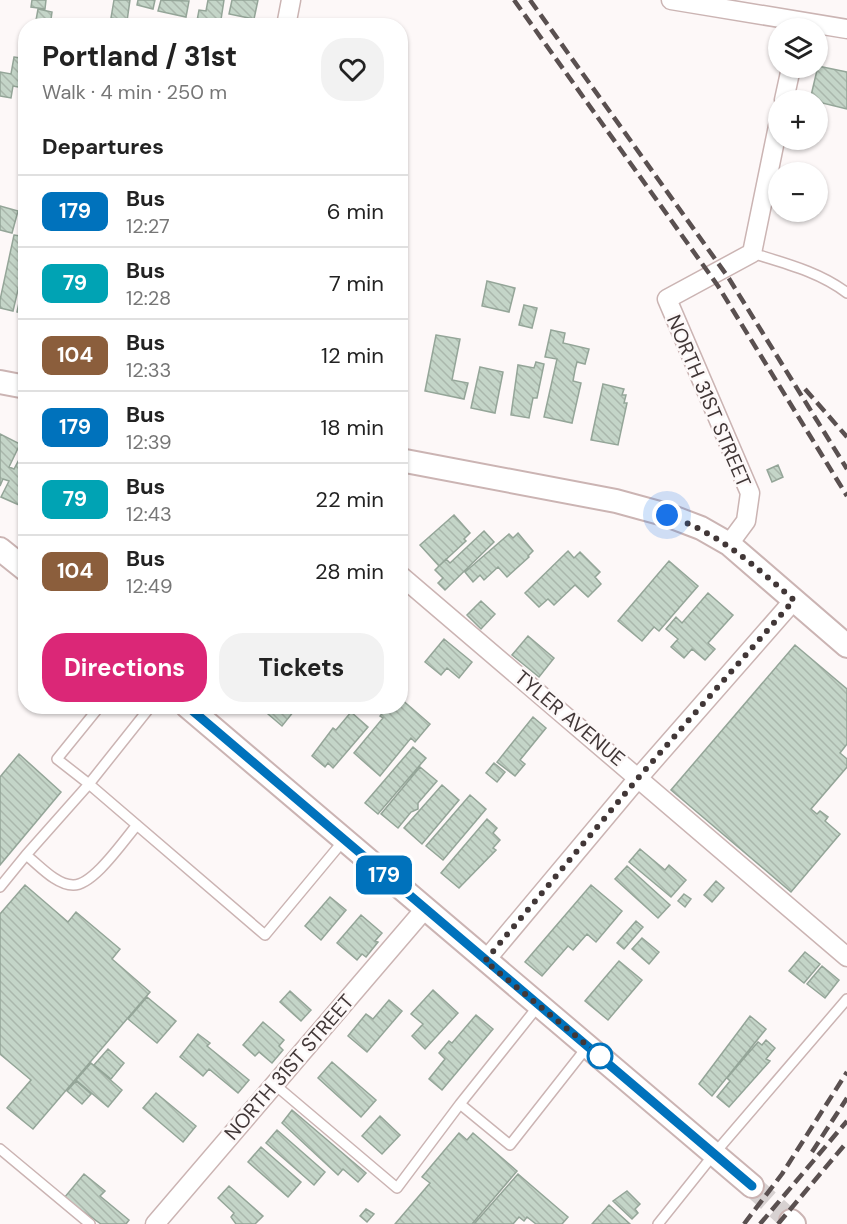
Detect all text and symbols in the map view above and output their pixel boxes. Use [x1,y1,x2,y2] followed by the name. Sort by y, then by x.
[768,18,828,222] map controls
[768,18,828,78] button: layers
[42,38,237,75] text: Portland / 31st
[321,38,384,101] button: heart
[42,79,227,105] text: Walk · 4 min · 250 m
[768,90,828,150] button: +
[42,132,164,161] text: Departures
[768,162,828,222] button: −
[126,184,165,213] text: Bus
[59,197,91,225] text: 179
[327,197,384,226] text: 6 min
[126,213,170,239] text: 12:27
[126,256,165,285] text: Bus
[63,269,87,297] text: 79
[329,269,384,298] text: 7 min
[126,285,171,311] text: 12:28
[661,311,757,491] street label: NORTH 31ST STREET
[126,328,165,357] text: Bus
[57,341,93,369] text: 104
[321,341,384,370] text: 12 min
[126,357,171,383] text: 12:33
[126,400,165,429] text: Bus
[59,413,91,441] text: 179
[320,413,384,442] text: 18 min
[126,429,172,455] text: 12:39
[126,472,165,501] text: Bus
[63,485,87,513] text: 79
[315,485,384,514] text: 22 min
[652,500,682,530] your location
[126,501,172,527] text: 12:43
[126,544,165,573] text: Bus
[57,557,93,585] text: 104
[315,557,384,586] text: 28 min
[126,573,173,599] text: 12:49
[42,633,207,702] button: Directions
[219,633,384,702] button: Tickets
[510,664,630,772] street label: TYLER AVENUE
[350,856,418,894] line badge: 179
[368,861,400,889] text: 179
[218,989,360,1145] street label: NORTH 31ST STREET
[587,1043,613,1069] unlabelled marker

